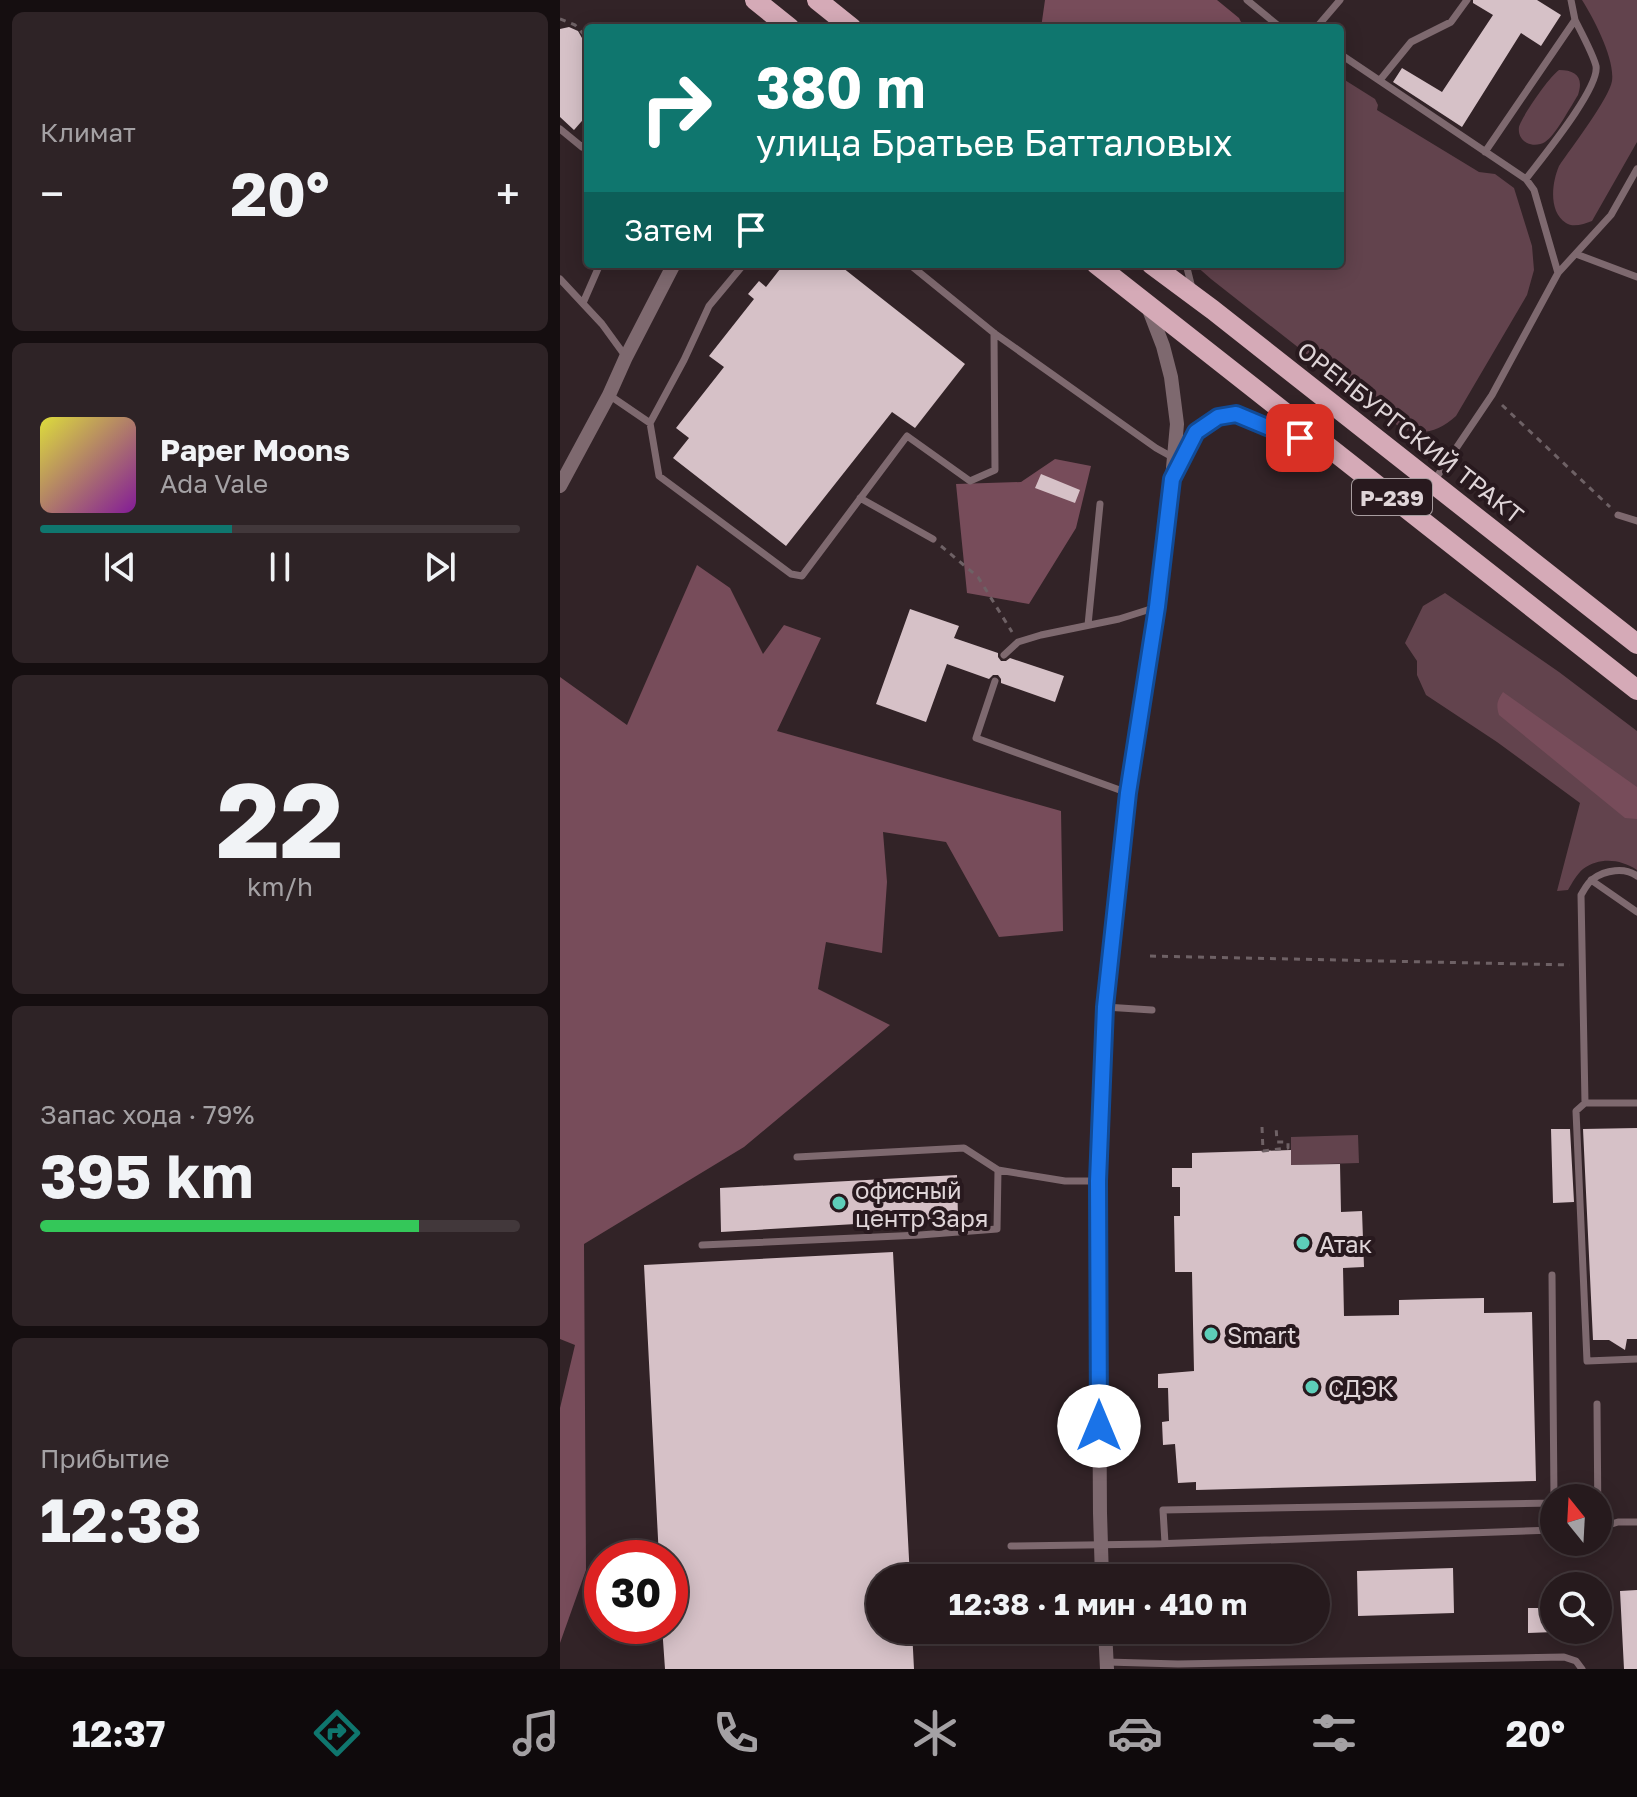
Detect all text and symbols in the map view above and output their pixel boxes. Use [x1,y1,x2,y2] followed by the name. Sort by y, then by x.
[756,53,925,120] text: 380 m
[624,56,728,160] icon: right
[40,117,136,148] text: Климат
[756,121,1233,164] text: улица Братьев Батталовых
[231,157,330,229] text: 20°
[40,167,64,220] text: −
[496,167,520,220] text: +
[729,208,773,252] icon: arrive
[624,212,713,248] text: Затем
[1292,335,1530,529] street label: ОРЕНБУРГСКИЙ ТРАКТ
[1266,404,1334,472] pin
[1278,416,1322,460] icon: arrive
[160,432,350,468] text: Paper Moons
[160,468,268,499] text: Ada Vale
[1352,479,1432,515] road number: Р-239
[98,545,142,589] icon: previous
[258,545,302,589] icon: pause
[418,545,462,589] icon: next
[217,756,343,881] text: 22
[247,871,313,902] text: km/h
[40,1099,254,1130] text: Запас хода · 79%
[40,1139,254,1211] text: 395 km
[855,1175,988,1232] place label: офисный центр Заря
[830,1194,848,1212] marker: офисный центр Заря
[1319,1229,1372,1258] place label: Атак
[1294,1234,1312,1252] marker: Атак
[1227,1320,1297,1349] place label: Smart
[1202,1325,1220,1343] marker: Smart
[1328,1373,1394,1402] place label: СДЭК
[1303,1378,1321,1396] marker: СДЭК
[1057,1384,1141,1468] position arrow
[40,1443,169,1474] text: Прибытие
[40,1483,202,1555] text: 12:38
[1540,1484,1612,1556] north arrow
[1540,1484,1612,1644] map controls
[584,1540,688,1644] speed limit sign: 30
[1540,1572,1612,1644] button: search
[949,1586,1247,1622] text: 12:38 · 1 мин · 410 m
[309,1705,365,1761] icon: directions
[508,1705,564,1761] icon: music
[708,1705,764,1761] icon: phone
[907,1705,963,1761] icon: climate
[1107,1705,1163,1761] icon: car
[1306,1705,1362,1761] icon: filters
[72,1712,165,1755] text: 12:37
[1506,1712,1565,1755] text: 20°

